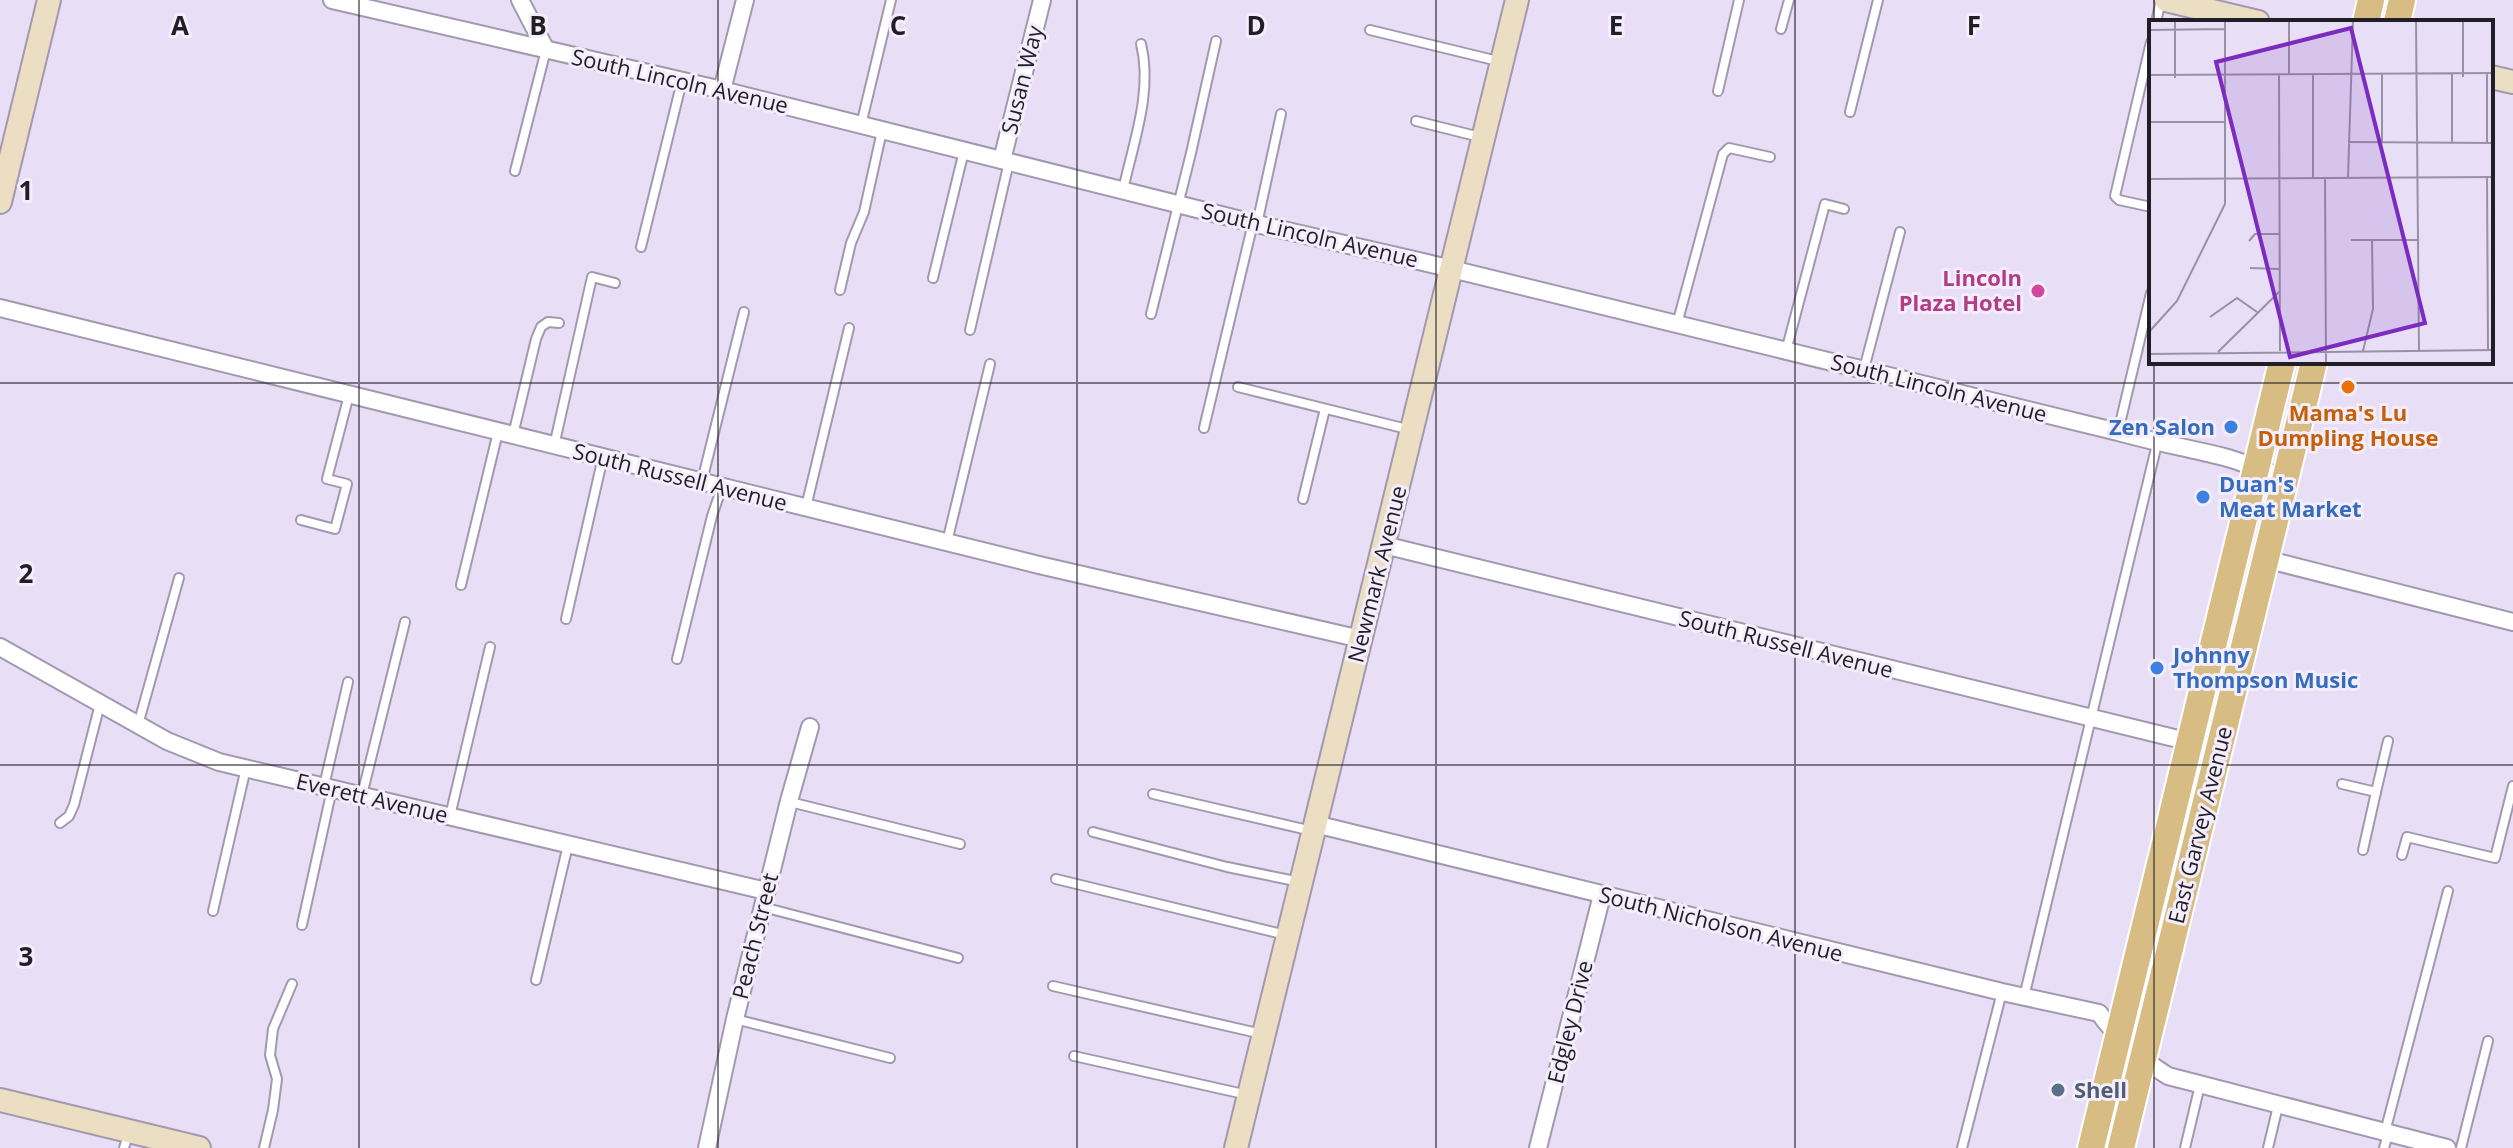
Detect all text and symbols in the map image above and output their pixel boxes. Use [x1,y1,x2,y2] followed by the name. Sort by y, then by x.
[171,7,189,43] text: A
[529,7,547,43] text: B
[890,7,906,43] text: C
[1246,7,1266,43] text: D
[1609,7,1623,43] text: E
[1967,7,1981,43] text: F
[2149,20,2493,364] inset map
[993,21,1049,137] street label: Susan Way
[569,40,792,120] street label: South Lincoln Avenue
[19,172,33,208] text: 1
[1199,194,1422,274] street label: South Lincoln Avenue
[1899,262,2022,317] place label: Lincoln Plaza Hotel
[2029,282,2047,300] marker: Lincoln Plaza Hotel
[1828,346,2050,428] street label: South Lincoln Avenue
[2339,378,2357,396] marker: Mama's Lu Dumpling House
[2257,397,2439,452] place label: Mama's Lu Dumpling House
[2109,411,2215,441] place label: Zen Salon
[2222,418,2240,436] marker: Zen Salon
[570,435,790,517] street label: South Russell Avenue
[2219,468,2362,523] place label: Duan's Meat Market
[1340,482,1413,665] street label: Newmark Avenue
[2194,488,2212,506] marker: Duan's Meat Market
[19,555,34,591] text: 2
[1676,602,1896,684] street label: South Russell Avenue
[2171,639,2358,694] place label: Johnny Thompson Music
[2148,659,2166,677] marker: Johnny Thompson Music
[2160,723,2238,927] street label: East Garvey Avenue
[293,765,451,829] street label: Everett Avenue
[724,869,784,1002] street label: Peach Street
[1596,878,1846,968] street label: South Nicholson Avenue
[19,938,33,974] text: 3
[1539,957,1599,1087] street label: Edgley Drive
[2074,1074,2127,1104] place label: Shell
[2049,1081,2067,1099] marker: Shell

